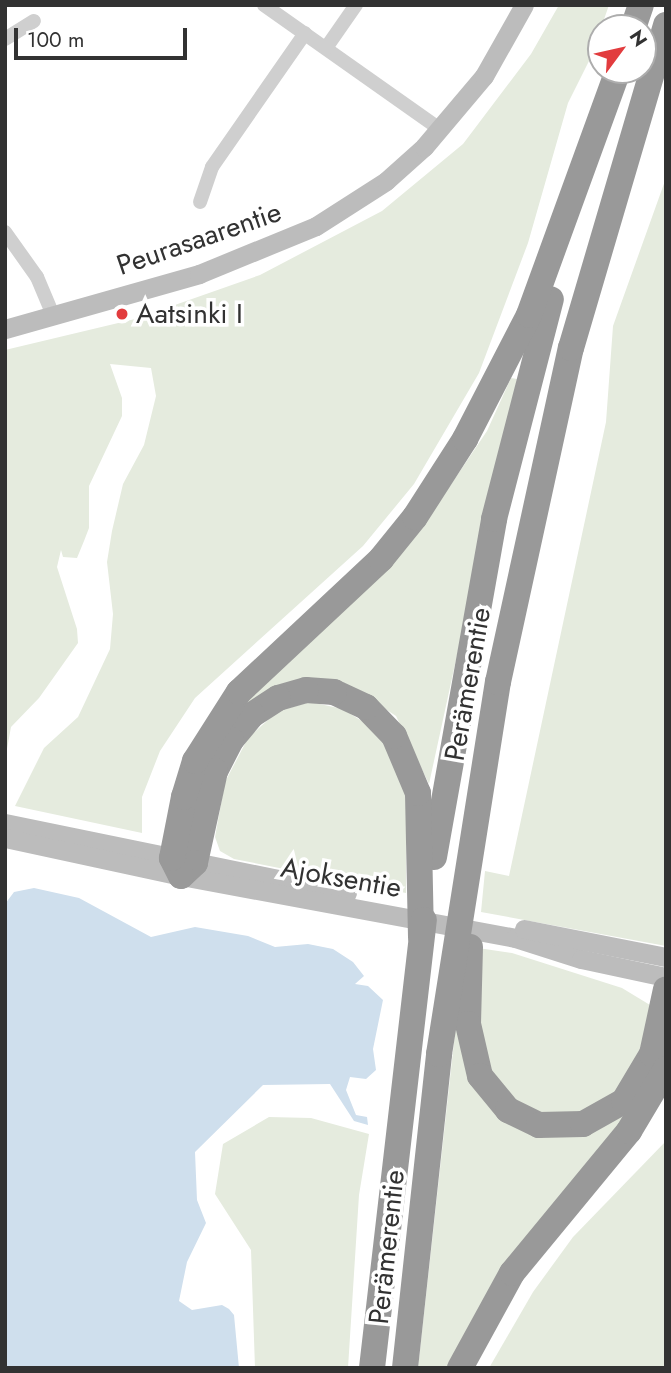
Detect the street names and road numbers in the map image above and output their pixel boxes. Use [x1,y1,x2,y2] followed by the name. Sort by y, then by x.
[112,195,286,283] street label: Peurasaarentie
[438,605,498,763] street label: Perämerentie
[278,851,404,905] street label: Ajoksentie
[362,1168,412,1326] street label: Perämerentie

